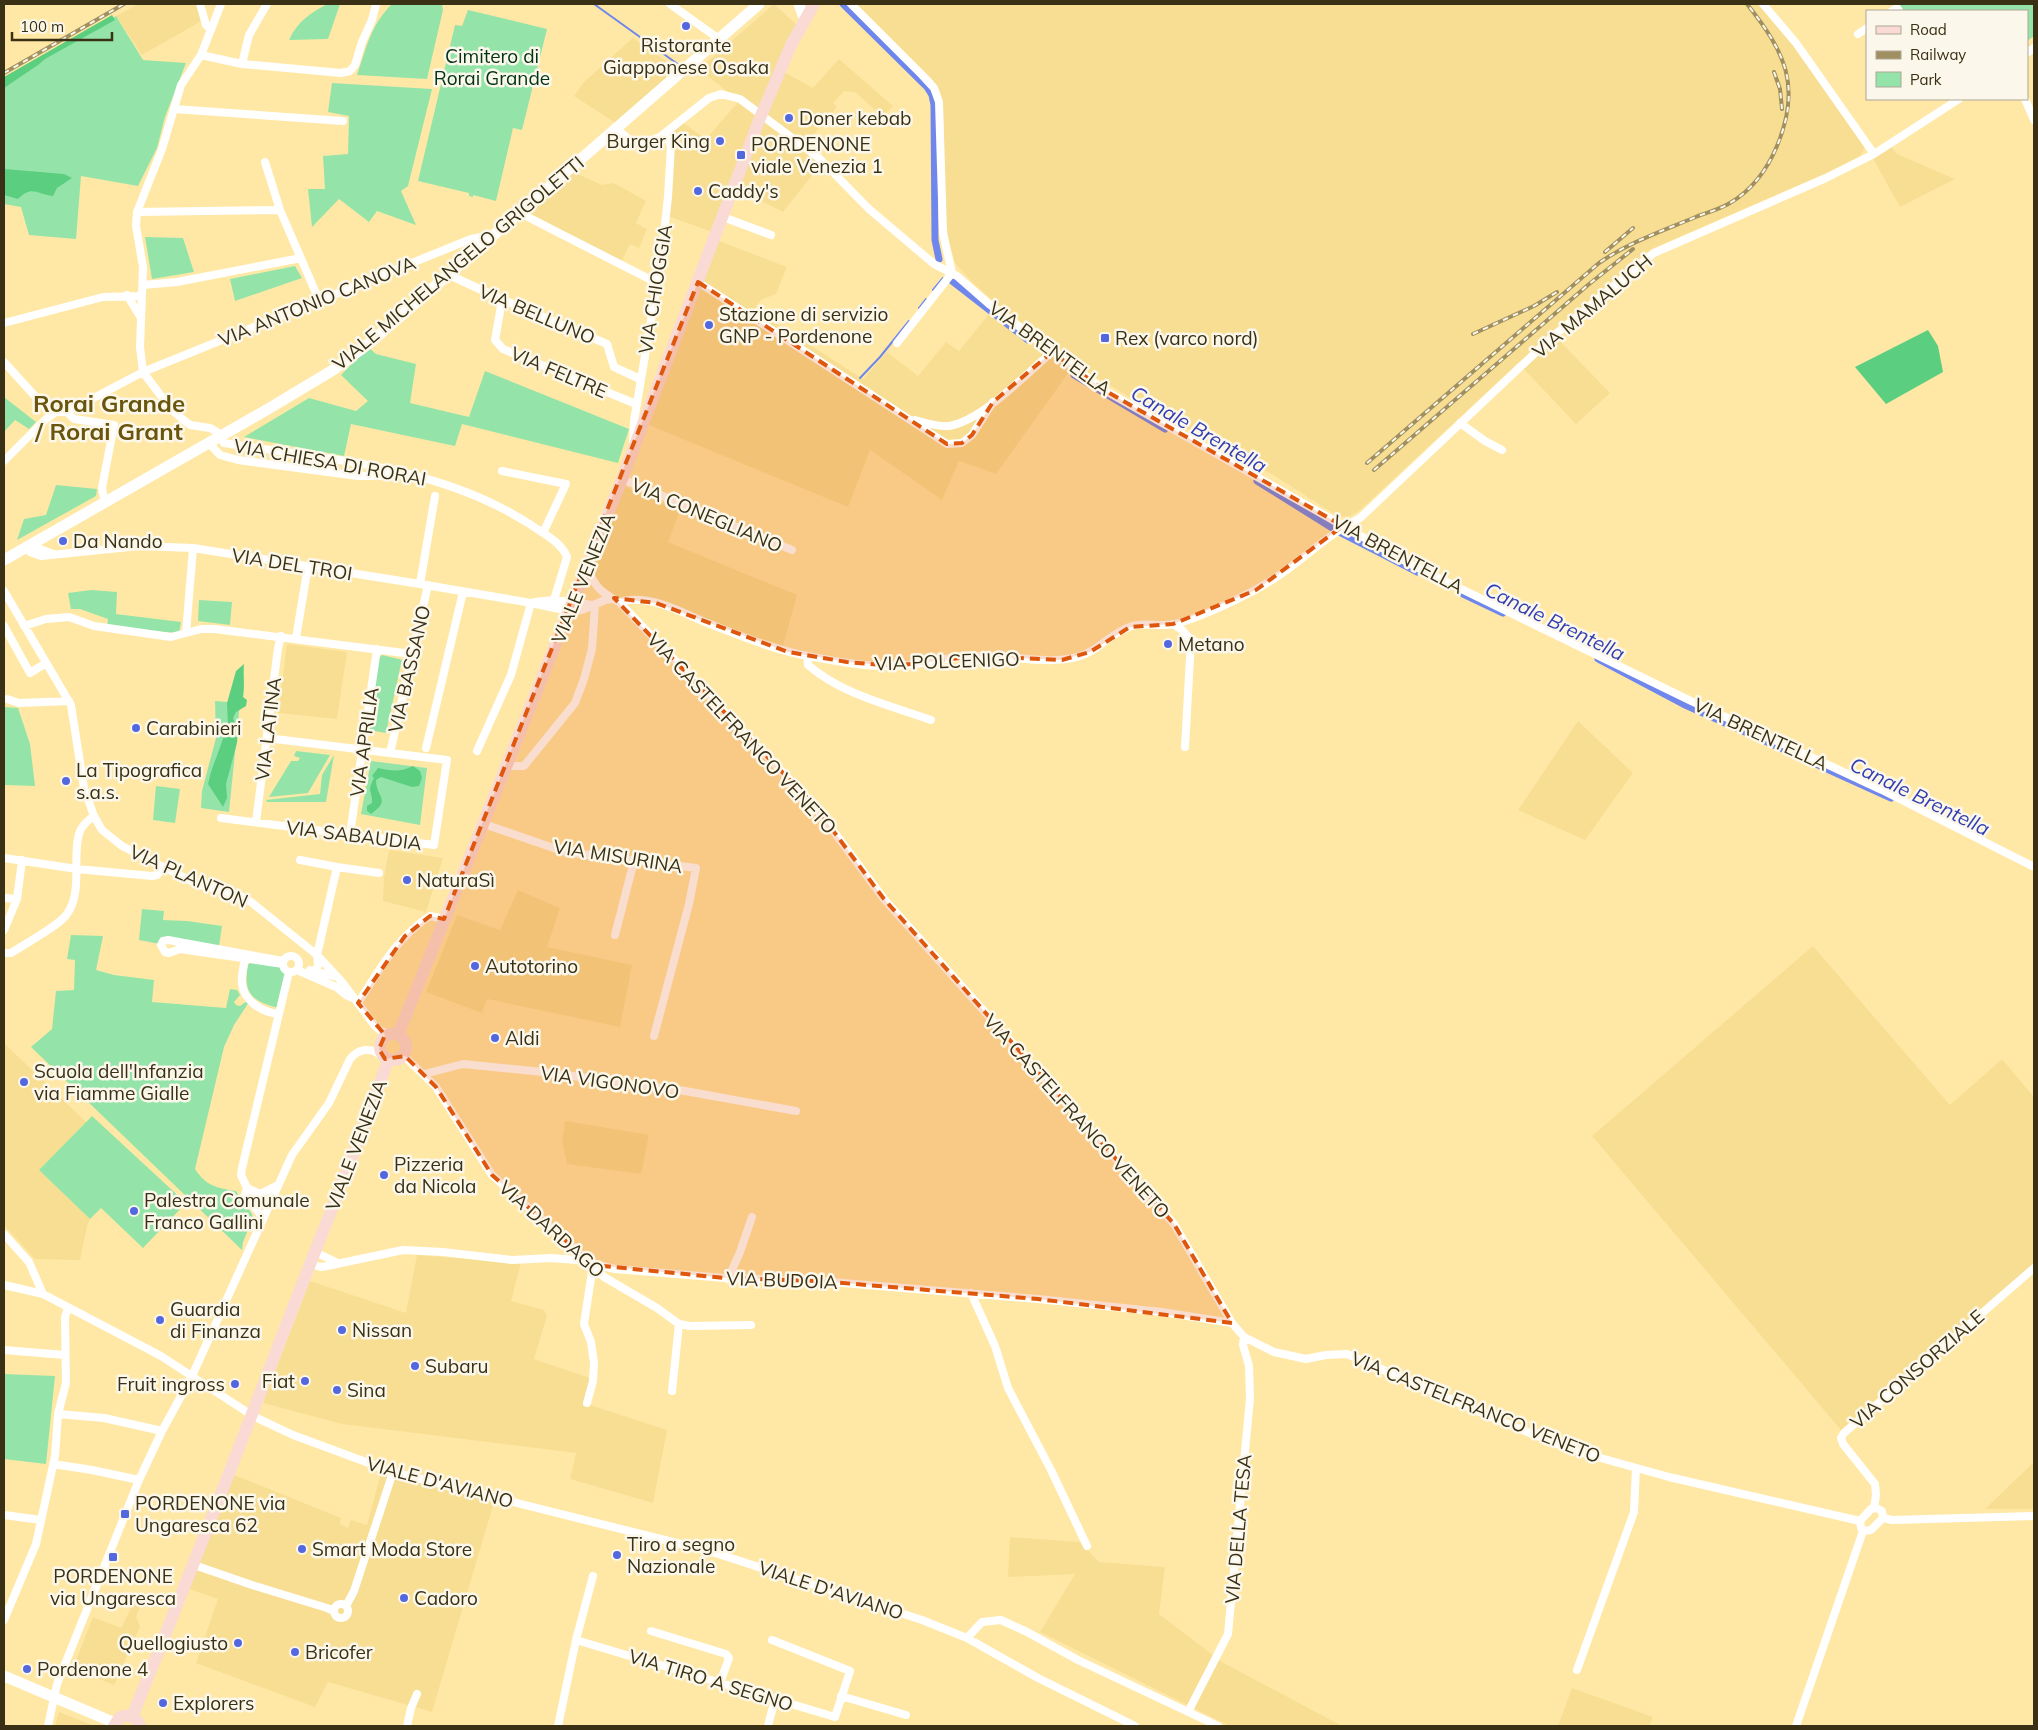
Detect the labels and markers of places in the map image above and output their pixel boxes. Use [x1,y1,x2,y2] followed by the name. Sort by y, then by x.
[680,20,692,32] marker: Ristorante Giapponese Osaka
[603,33,769,79] place label: Ristorante Giapponese Osaka
[799,106,911,130] place label: Doner kebab
[783,112,795,124] marker: Doner kebab
[607,129,710,153] place label: Burger King
[751,132,883,178] place label: PORDENONE viale Venezia 1
[714,135,726,147] marker: Burger King
[735,149,747,161] marker: PORDENONE viale Venezia 1
[708,179,779,203] place label: Caddy's
[692,185,704,197] marker: Caddy's
[719,302,888,348] place label: Stazione di servizio GNP - Pordenone
[703,319,715,331] marker: Stazione di servizio GNP - Pordenone
[1115,326,1259,350] place label: Rex (varco nord)
[1099,332,1111,344] marker: Rex (varco nord)
[73,529,163,553] place label: Da Nando
[57,535,69,547] marker: Da Nando
[1178,632,1245,656] place label: Metano
[1162,638,1174,650] marker: Metano
[146,716,242,740] place label: Carabinieri
[130,722,142,734] marker: Carabinieri
[76,758,202,804] place label: La Tipografica s.a.s.
[60,775,72,787] marker: La Tipografica s.a.s.
[417,868,495,892] place label: NaturaSì
[401,874,413,886] marker: NaturaSì
[485,954,578,978] place label: Autotorino
[469,960,481,972] marker: Autotorino
[505,1026,539,1050] place label: Aldi
[489,1032,501,1044] marker: Aldi
[34,1059,204,1105] place label: Scuola dell'Infanzia via Fiamme Gialle
[18,1076,30,1088] marker: Scuola dell'Infanzia via Fiamme Gialle
[394,1152,476,1198] place label: Pizzeria da Nicola
[378,1169,390,1181] marker: Pizzeria da Nicola
[144,1188,310,1234] place label: Palestra Comunale Franco Gallini
[128,1205,140,1217] marker: Palestra Comunale Franco Gallini
[170,1297,261,1343] place label: Guardia di Finanza
[154,1314,166,1326] marker: Guardia di Finanza
[352,1318,412,1342] place label: Nissan
[336,1324,348,1336] marker: Nissan
[425,1354,488,1378] place label: Subaru
[409,1360,421,1372] marker: Subaru
[262,1369,295,1393] place label: Fiat
[117,1372,225,1396] place label: Fruit ingross
[299,1375,311,1387] marker: Fiat
[229,1378,241,1390] marker: Fruit ingross
[347,1378,386,1402] place label: Sina
[331,1384,343,1396] marker: Sina
[135,1491,286,1537] place label: PORDENONE via Ungaresca 62
[119,1508,131,1520] marker: PORDENONE via Ungaresca 62
[627,1532,735,1578] place label: Tiro a segno Nazionale
[312,1537,472,1561] place label: Smart Moda Store
[296,1543,308,1555] marker: Smart Moda Store
[611,1549,623,1561] marker: Tiro a segno Nazionale
[107,1551,119,1563] marker: PORDENONE via Ungaresca
[50,1564,176,1610] place label: PORDENONE via Ungaresca
[414,1586,478,1610] place label: Cadoro
[398,1592,410,1604] marker: Cadoro
[118,1631,228,1655] place label: Quellogiusto
[232,1637,244,1649] marker: Quellogiusto
[305,1640,373,1664] place label: Bricofer
[289,1646,301,1658] marker: Bricofer
[37,1657,148,1681] place label: Pordenone 4
[21,1663,33,1675] marker: Pordenone 4
[173,1691,254,1715] place label: Explorers
[157,1697,169,1709] marker: Explorers

